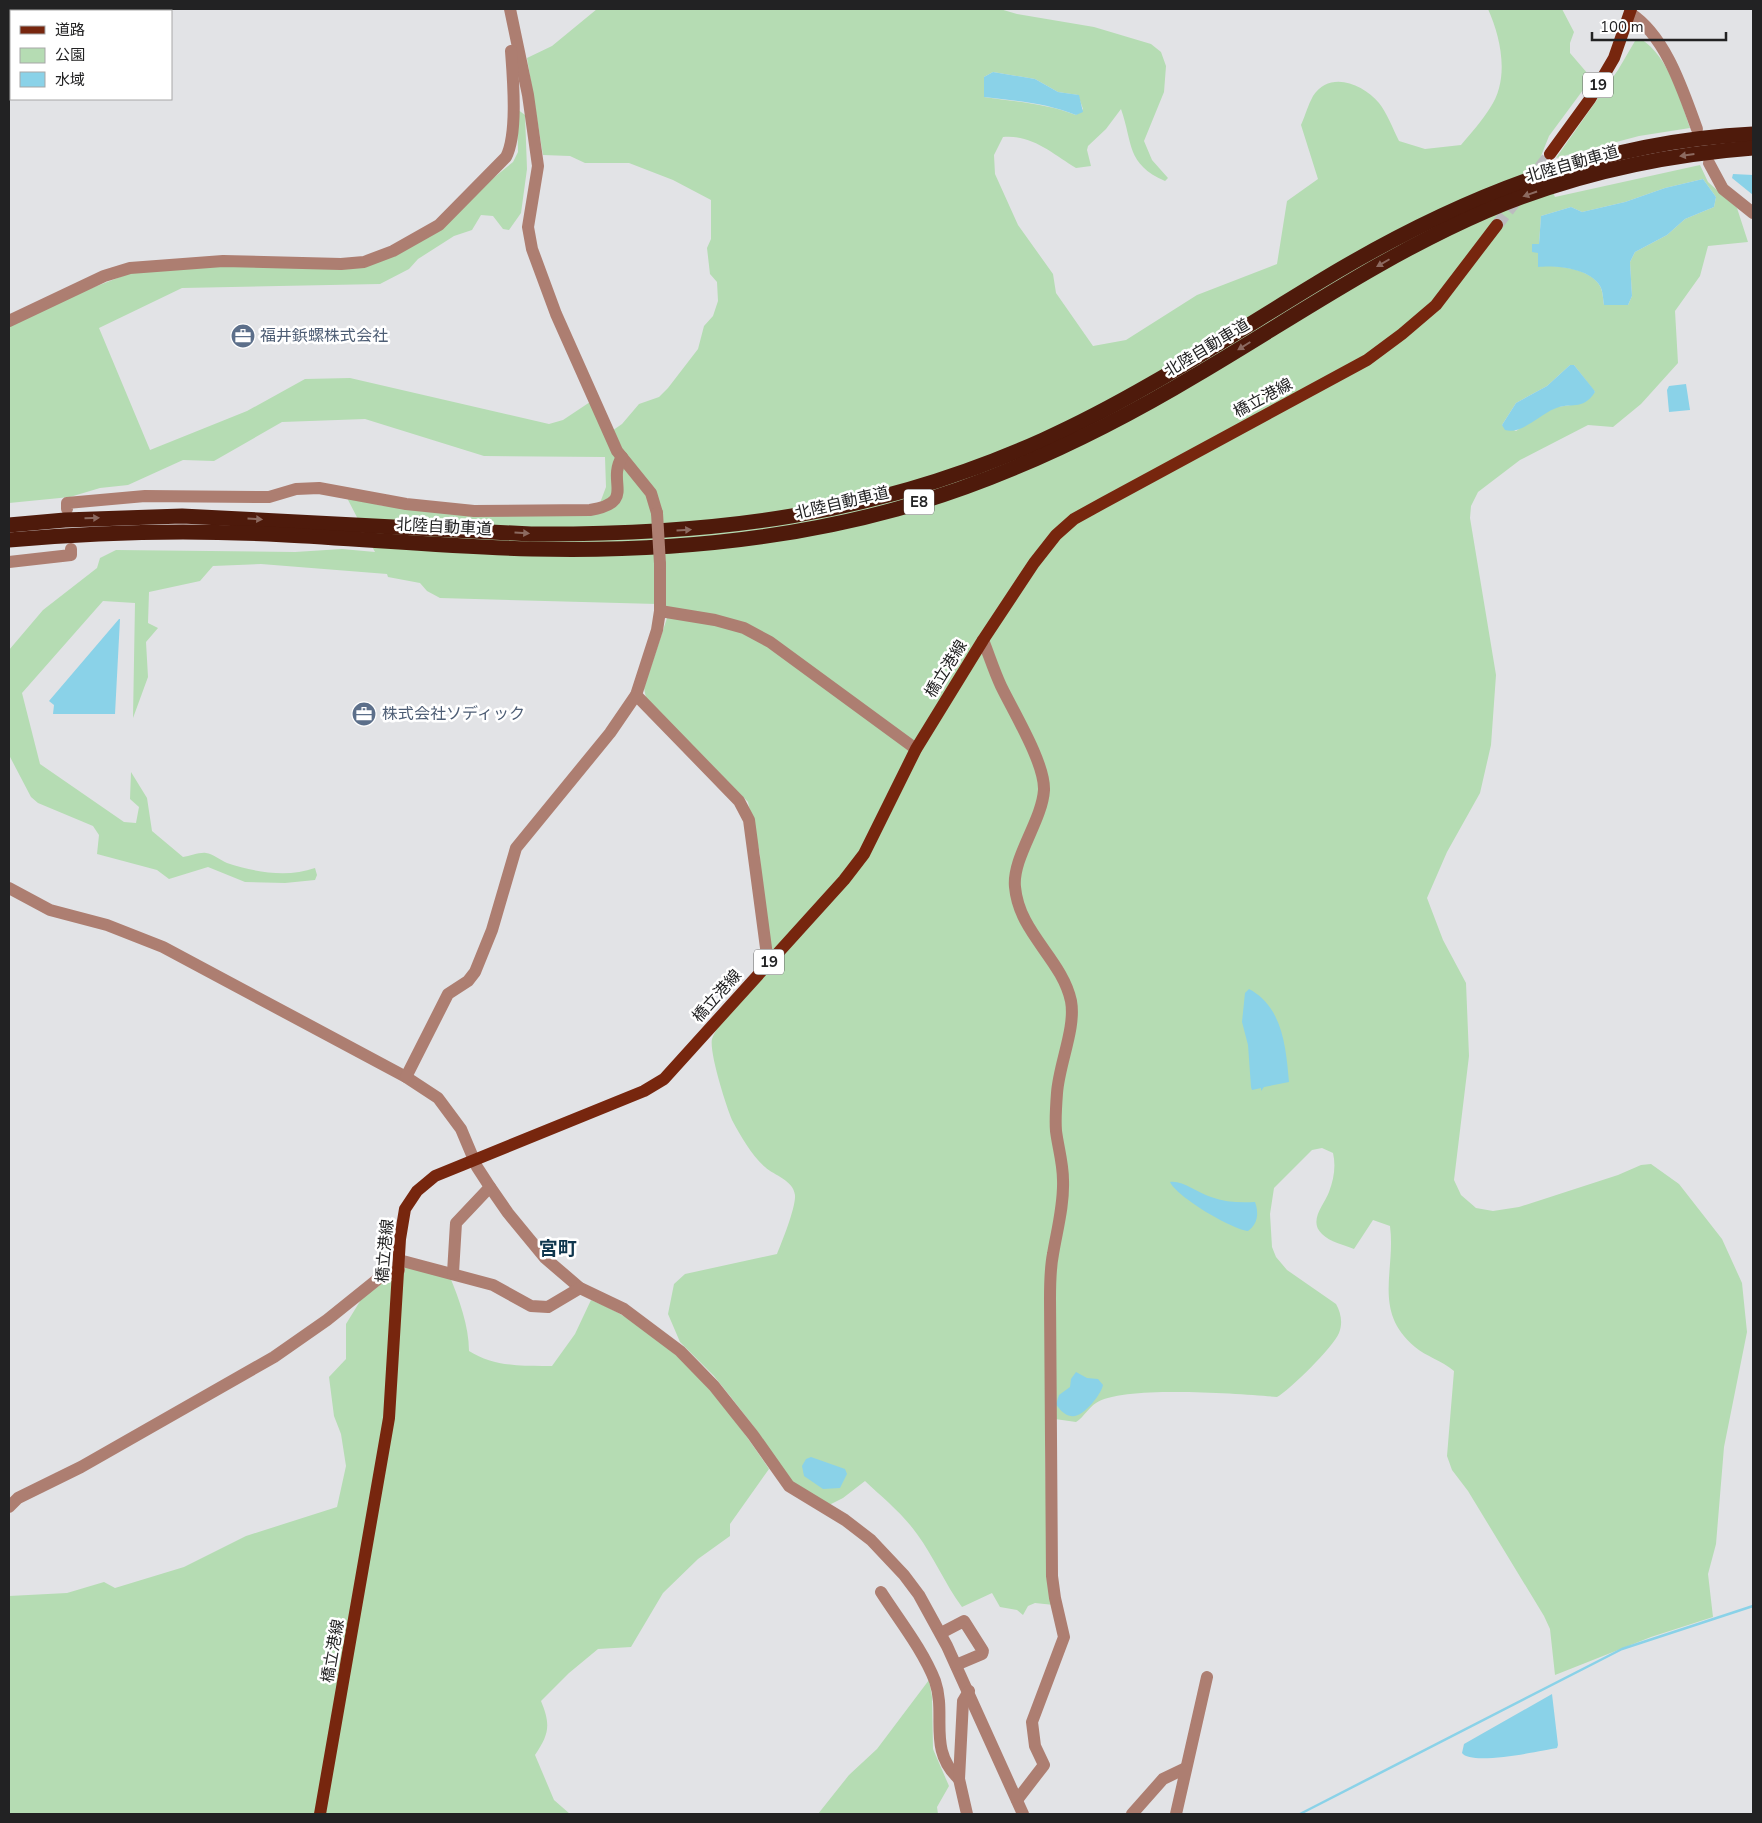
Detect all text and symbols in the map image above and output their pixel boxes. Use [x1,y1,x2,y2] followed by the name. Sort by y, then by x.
[10,10,172,100] legend
[1592,10,1726,42] scale bar
[1600,17,1644,37] text: 100 m
[55,20,85,40] text: 道路
[55,45,85,65] text: 公園
[55,70,85,90] text: 水域
[1583,72,1613,98] road number: 19
[1523,140,1621,188] street label: 北陸自動車道
[1679,152,1695,160] one-way arrow
[1522,191,1537,199] one-way arrow
[1375,259,1390,267] one-way arrow
[1160,314,1254,382] street label: 北陸自動車道
[230,323,256,349] office icon: 福井鋲螺株式会社
[260,325,388,347] place label: 福井鋲螺株式会社
[1237,342,1250,351] one-way arrow
[1230,373,1296,423] street label: 橋立港線
[793,481,891,525] street label: 北陸自動車道
[904,490,934,514] road number: E8
[84,514,100,522] one-way arrow
[395,514,493,540] street label: 北陸自動車道
[247,515,263,523] one-way arrow
[676,526,692,534] one-way arrow
[514,530,530,538] one-way arrow
[920,636,972,702] street label: 橋立港線
[351,701,377,727] office icon: 株式会社ソディック
[382,703,525,725] place label: 株式会社ソディック
[754,950,784,974] road number: 19
[687,965,747,1027] street label: 橋立港線
[371,1218,399,1284] street label: 橋立港線
[539,1236,577,1262] district label: 宮町
[317,1618,349,1684] street label: 橋立港線

